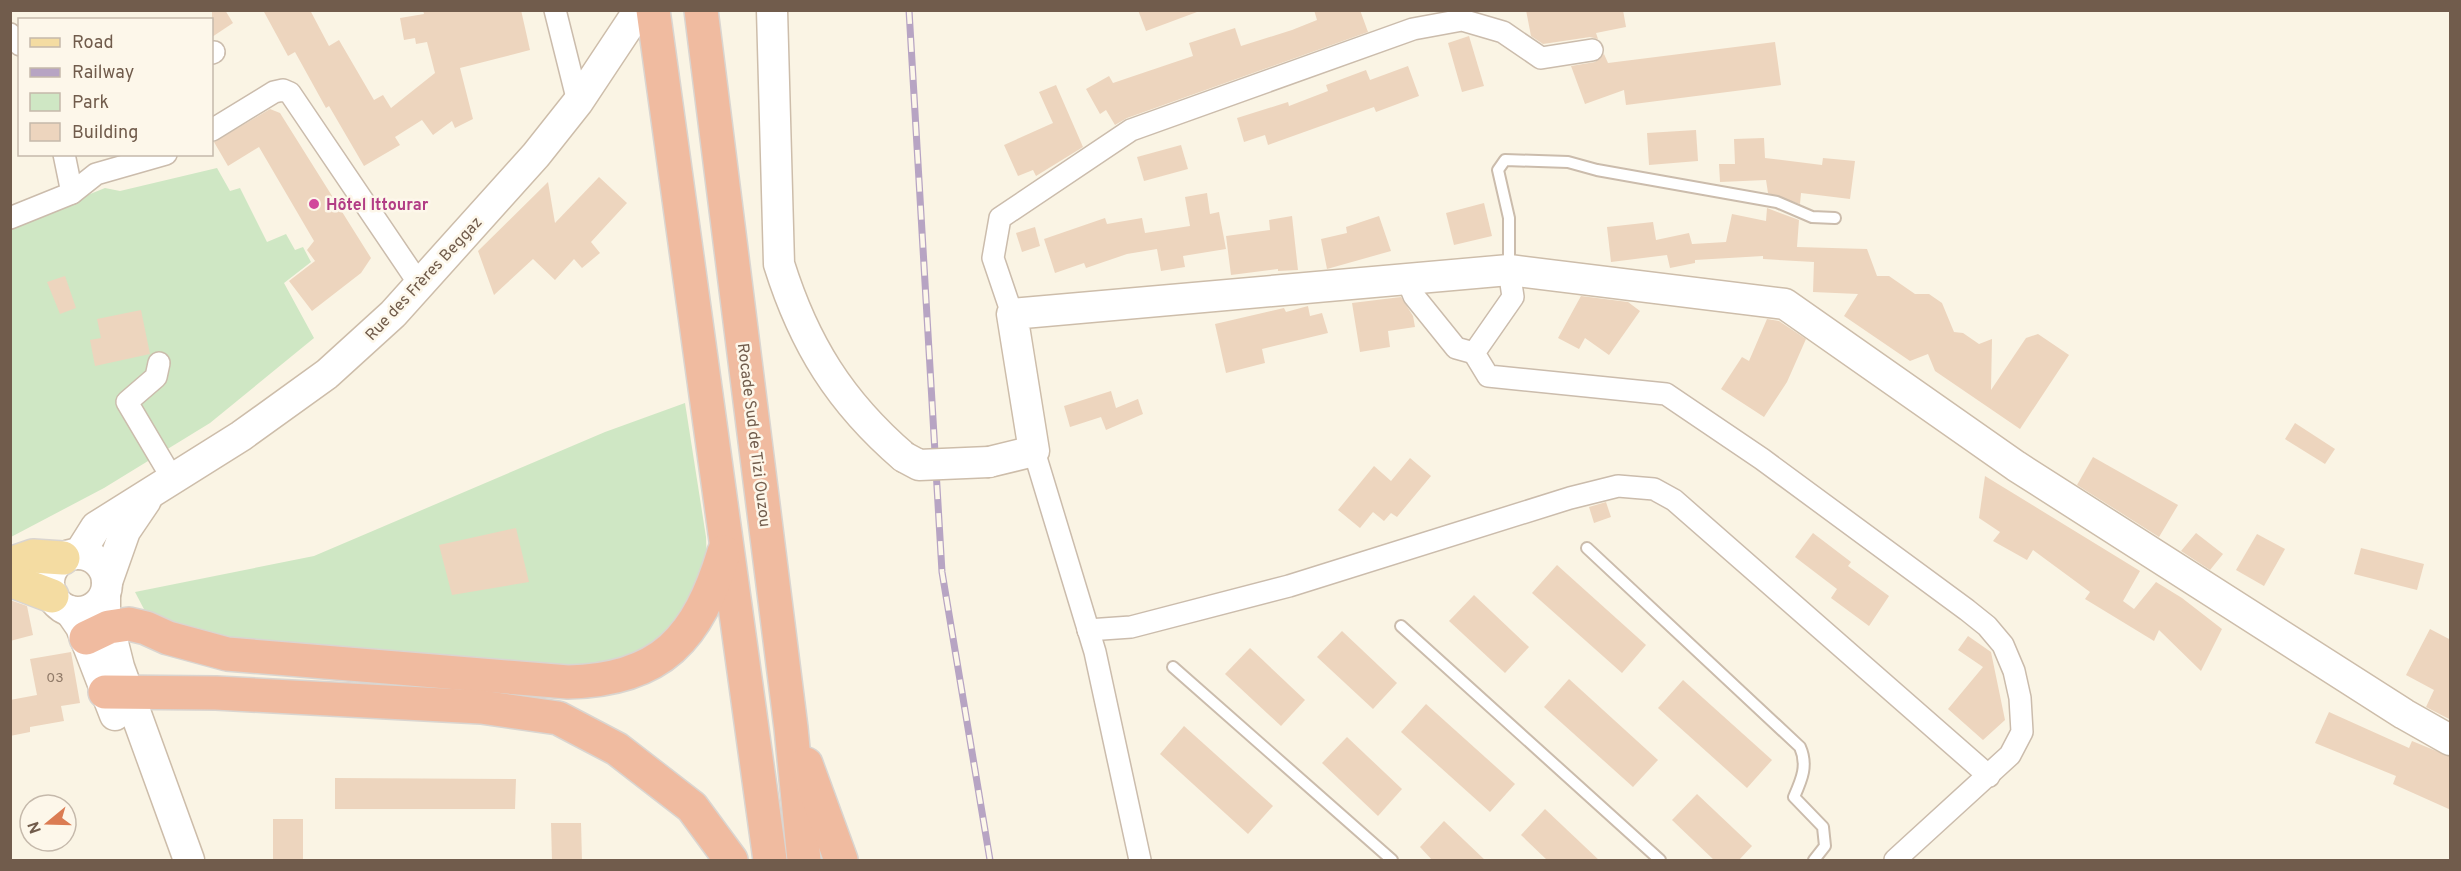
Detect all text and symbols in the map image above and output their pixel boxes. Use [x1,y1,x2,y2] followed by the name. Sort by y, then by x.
[18,18,213,156] legend
[72,32,114,55] text: Road
[72,62,134,85] text: Railway
[72,92,109,115] text: Park
[72,122,138,145] text: Building
[326,196,429,216] place label: Hôtel Ittourar
[307,197,321,211] marker: Hôtel Ittourar
[362,213,487,346] street label: Rue des Frères Beggaz
[732,342,774,528] street label: Rocade Sud de Tizi Ouzou
[46,670,64,687] house number: 03
[18,793,78,853] north arrow
[24,819,47,836] text: N

